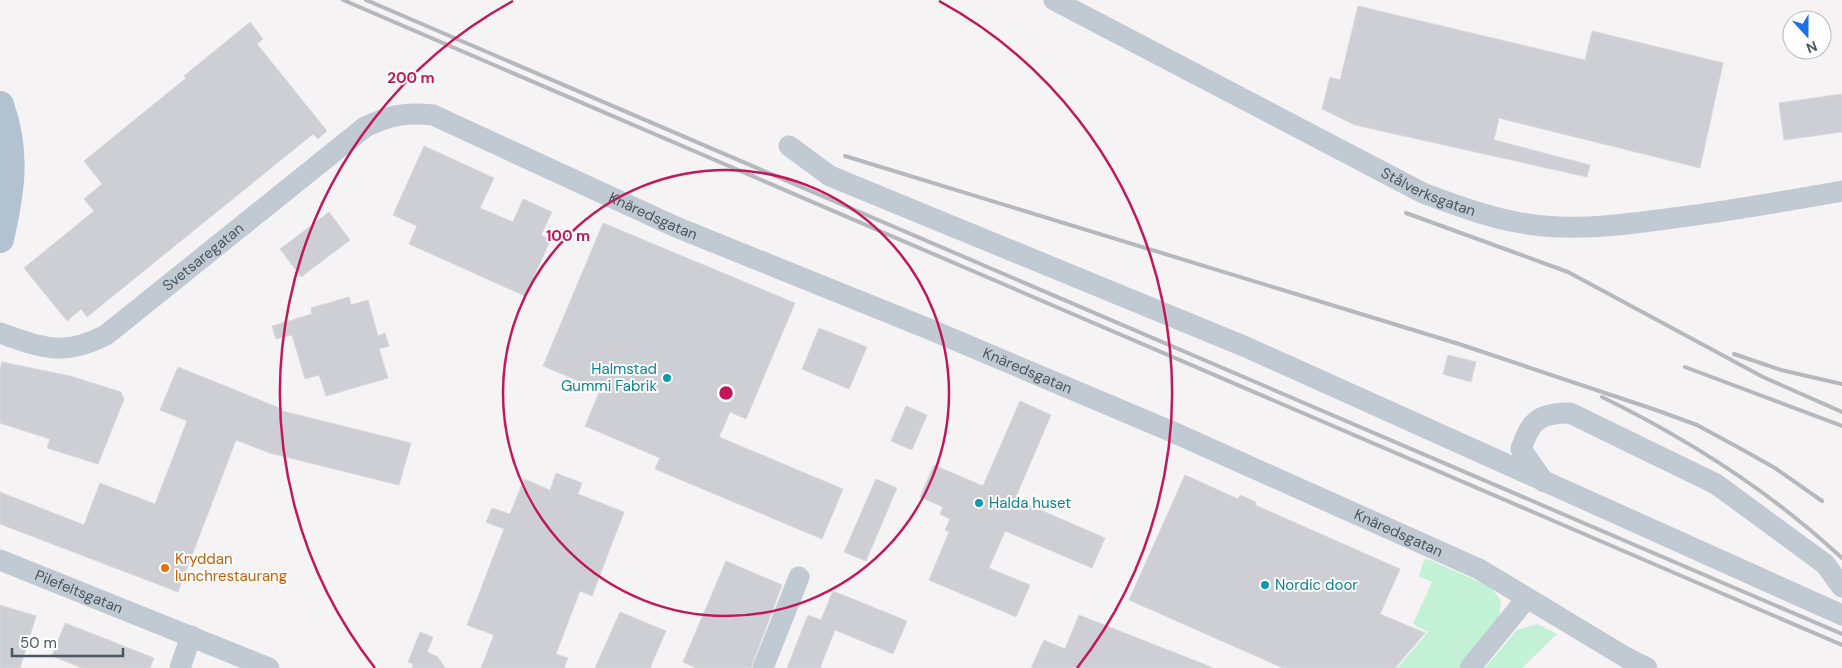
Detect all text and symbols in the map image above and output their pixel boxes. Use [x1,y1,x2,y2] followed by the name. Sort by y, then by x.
[1782,10,1832,60] north arrow
[1804,37,1820,57] text: N
[387,68,435,88] text: 200 m
[1377,163,1478,221] street label: Stålverksgatan
[606,187,700,245] street label: Knäredsgatan
[158,218,248,296] street label: Svetsaregatan
[546,226,590,246] text: 100 m
[980,343,1075,398] street label: Knäredsgatan
[561,359,657,396] place label: Halmstad Gummi Fabrik
[661,372,673,384] marker: Halmstad Gummi Fabrik
[717,384,735,402] centre of rings
[989,493,1071,513] place label: Halda huset
[973,497,985,509] marker: Halda huset
[1351,504,1446,562] street label: Knäredsgatan
[175,549,287,586] place label: Kryddan lunchrestaurang
[159,562,171,574] marker: Kryddan lunchrestaurang
[32,565,126,618] street label: Pilefeltsgatan
[1275,575,1358,595] place label: Nordic door
[1259,579,1271,591] marker: Nordic door
[12,626,124,658] scale bar
[20,633,57,653] text: 50 m

